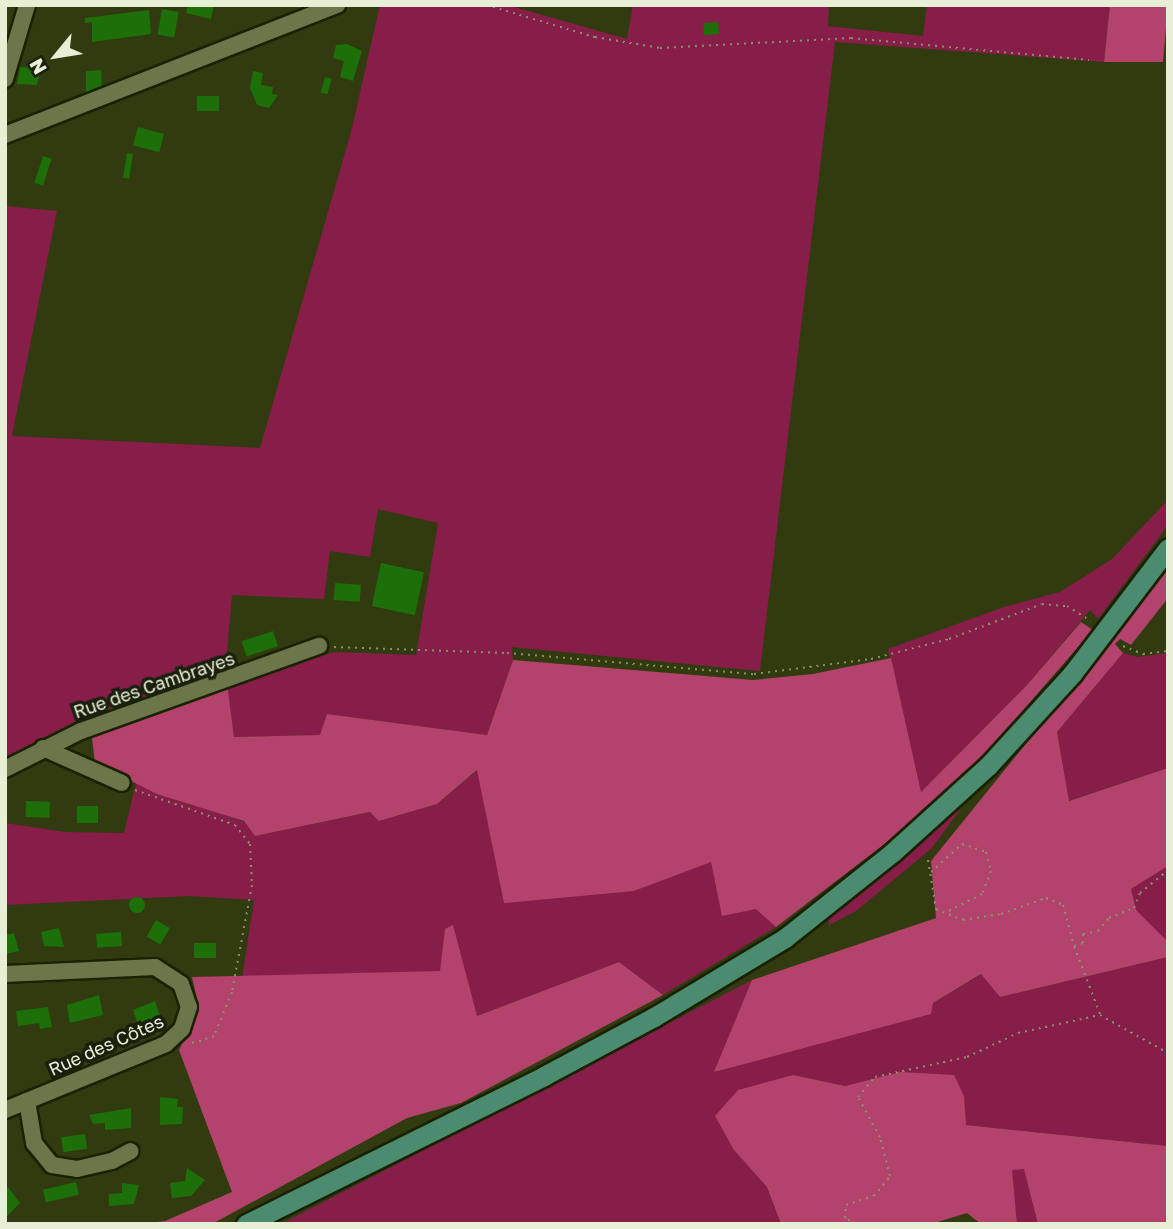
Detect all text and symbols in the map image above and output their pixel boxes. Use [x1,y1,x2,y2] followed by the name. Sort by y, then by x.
[21,21,91,91] north arrow
[24,55,51,79] text: N
[71,647,237,723] street label: Rue des Cambrayes
[45,1010,167,1080] street label: Rue des Côtes

